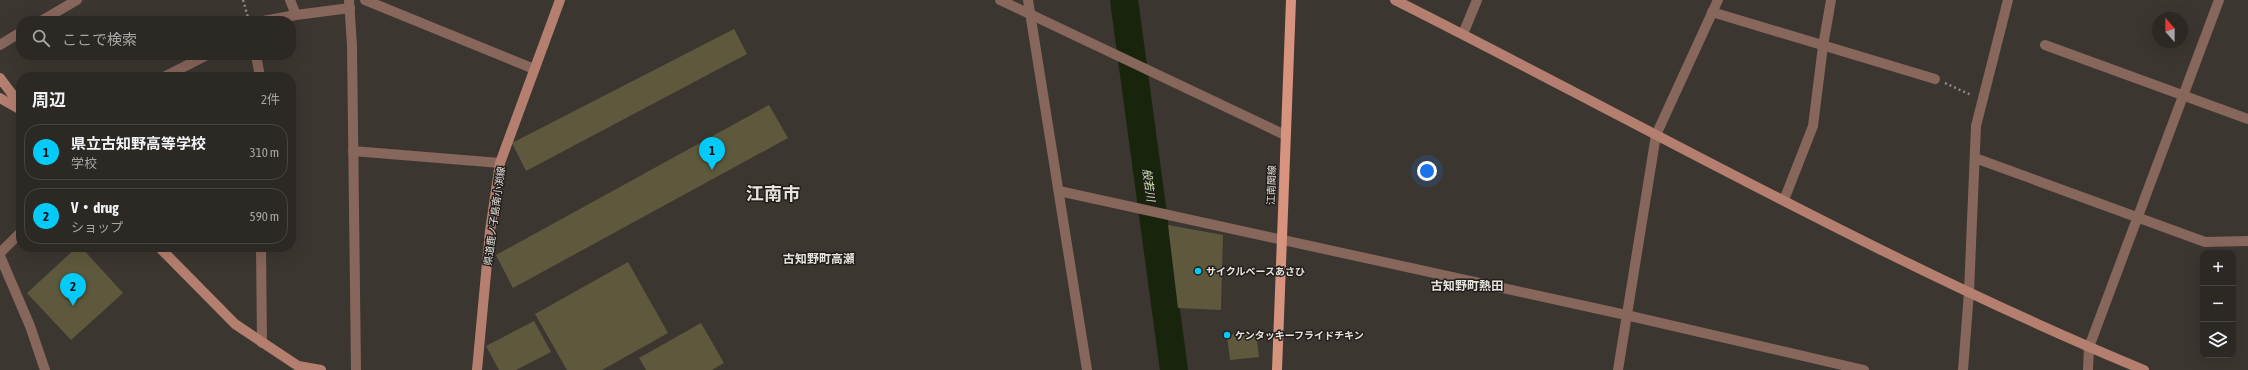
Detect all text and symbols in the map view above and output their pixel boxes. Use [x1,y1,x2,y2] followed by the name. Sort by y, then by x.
[2152,12,2188,48] north arrow
[16,16,296,60] search box
[30,27,52,49] icon: search
[62,31,137,48] text: ここで検索
[32,90,66,110] text: 周辺
[261,92,280,107] text: 2件
[71,135,206,152] text: 県立古知野高等学校
[699,137,725,170] pin: 1
[43,145,49,160] text: 1
[250,145,279,160] text: 310 m
[71,156,97,171] text: 学校
[1417,161,1437,181] your location
[1265,165,1278,205] street label: 江南関線
[482,166,507,266] street label: 県道鹿ノ子島南小渕線
[1141,168,1157,203] water label: 般若川
[746,183,800,204] district label: 江南市
[71,199,119,216] text: V・drug
[43,209,49,224] text: 2
[250,209,279,224] text: 590 m
[71,220,123,235] text: ショップ
[2200,250,2236,358] map controls
[2200,250,2236,286] button: +
[783,252,855,266] district label: 古知野町高瀬
[1193,266,1203,276] marker: サイクルベースあさひ
[1206,266,1305,277] place label: サイクルベースあさひ
[60,273,86,306] pin: 2
[1431,279,1503,293] district label: 古知野町熱田
[2200,286,2236,322] button: −
[2200,322,2236,358] button: layers
[1222,330,1232,340] marker: ケンタッキーフライドチキン
[1235,330,1364,341] place label: ケンタッキーフライドチキン

